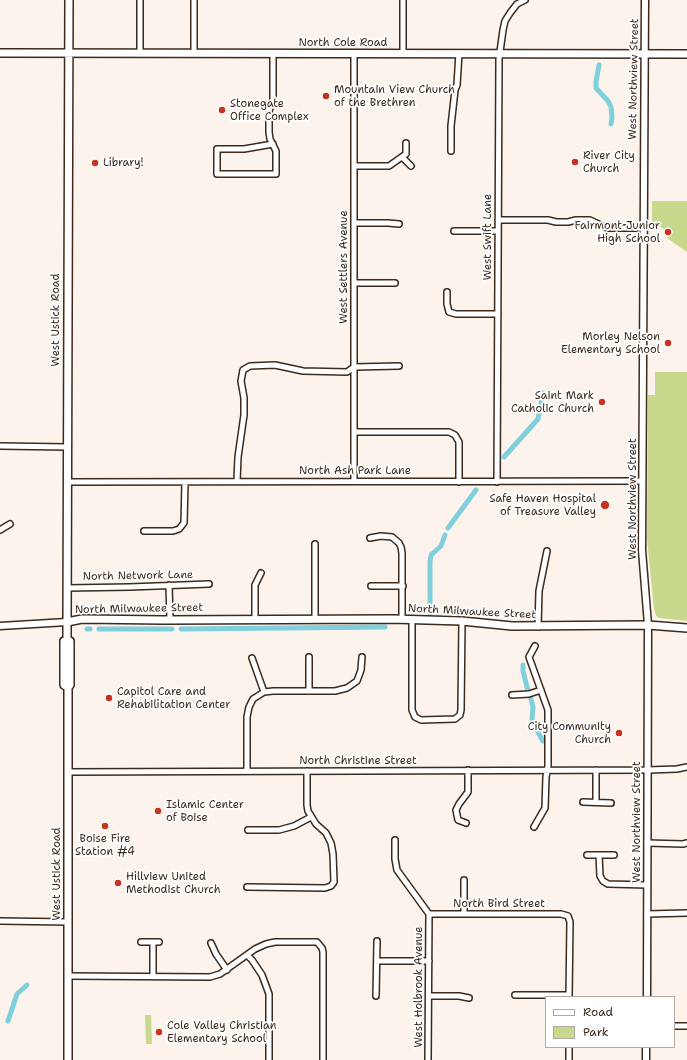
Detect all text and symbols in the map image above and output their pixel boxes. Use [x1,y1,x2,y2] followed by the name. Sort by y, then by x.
[626,18,642,140] street label: West Northview Street
[299,36,387,50] street label: North Cole Road
[334,83,455,109] place label: Mountain View Church of the Brethren
[321,91,331,101] marker: Mountain View Church of the Brethren
[230,97,309,123] place label: Stonegate Office Complex
[217,105,227,115] marker: Stonegate Office Complex
[583,149,635,175] place label: River City Church
[103,156,144,170] place label: Library!
[570,157,580,167] marker: River City Church
[90,158,100,168] marker: Library!
[481,194,495,280] street label: West Swift Lane
[337,210,351,324] street label: West Settlers Avenue
[574,219,660,245] place label: Fairmont Junior High School
[663,227,673,237] marker: Fairmont Junior High School
[49,274,63,366] street label: West Ustick Road
[561,330,660,356] place label: Morley Nelson Elementary School
[663,338,673,348] marker: Morley Nelson Elementary School
[511,389,594,415] place label: Saint Mark Catholic Church
[597,397,607,407] marker: Saint Mark Catholic Church
[626,438,640,560] street label: West Northview Street
[299,464,411,478] street label: North Ash Park Lane
[490,492,596,518] place label: Safe Haven Hospital of Treasure Valley
[599,499,611,511] marker: Safe Haven Hospital of Treasure Valley
[83,568,193,584] street label: North Network Lane
[75,601,203,617] street label: North Milwaukee Street
[408,602,536,622] street label: North Milwaukee Street
[117,685,230,711] place label: Capitol Care and Rehabilitation Center
[104,693,114,703] marker: Capitol Care and Rehabilitation Center
[528,720,611,746] place label: City Community Church
[614,728,624,738] marker: City Community Church
[299,754,417,768] street label: North Christine Street
[630,761,644,883] street label: West Northview Street
[166,798,244,824] place label: Islamic Center of Boise
[153,806,163,816] marker: Islamic Center of Boise
[100,821,110,831] marker: Boise Fire Station #4
[50,828,64,920] street label: West Ustick Road
[75,832,135,858] place label: Boise Fire Station #4
[126,870,221,896] place label: Hillview United Methodist Church
[113,878,123,888] marker: Hillview United Methodist Church
[453,897,545,911] street label: North Bird Street
[412,926,426,1048] street label: West Holbrook Avenue
[545,996,675,1048] legend
[583,1004,613,1020] text: Road
[167,1019,277,1045] place label: Cole Valley Christian Elementary School
[583,1024,609,1040] text: Park
[154,1027,164,1037] marker: Cole Valley Christian Elementary School

